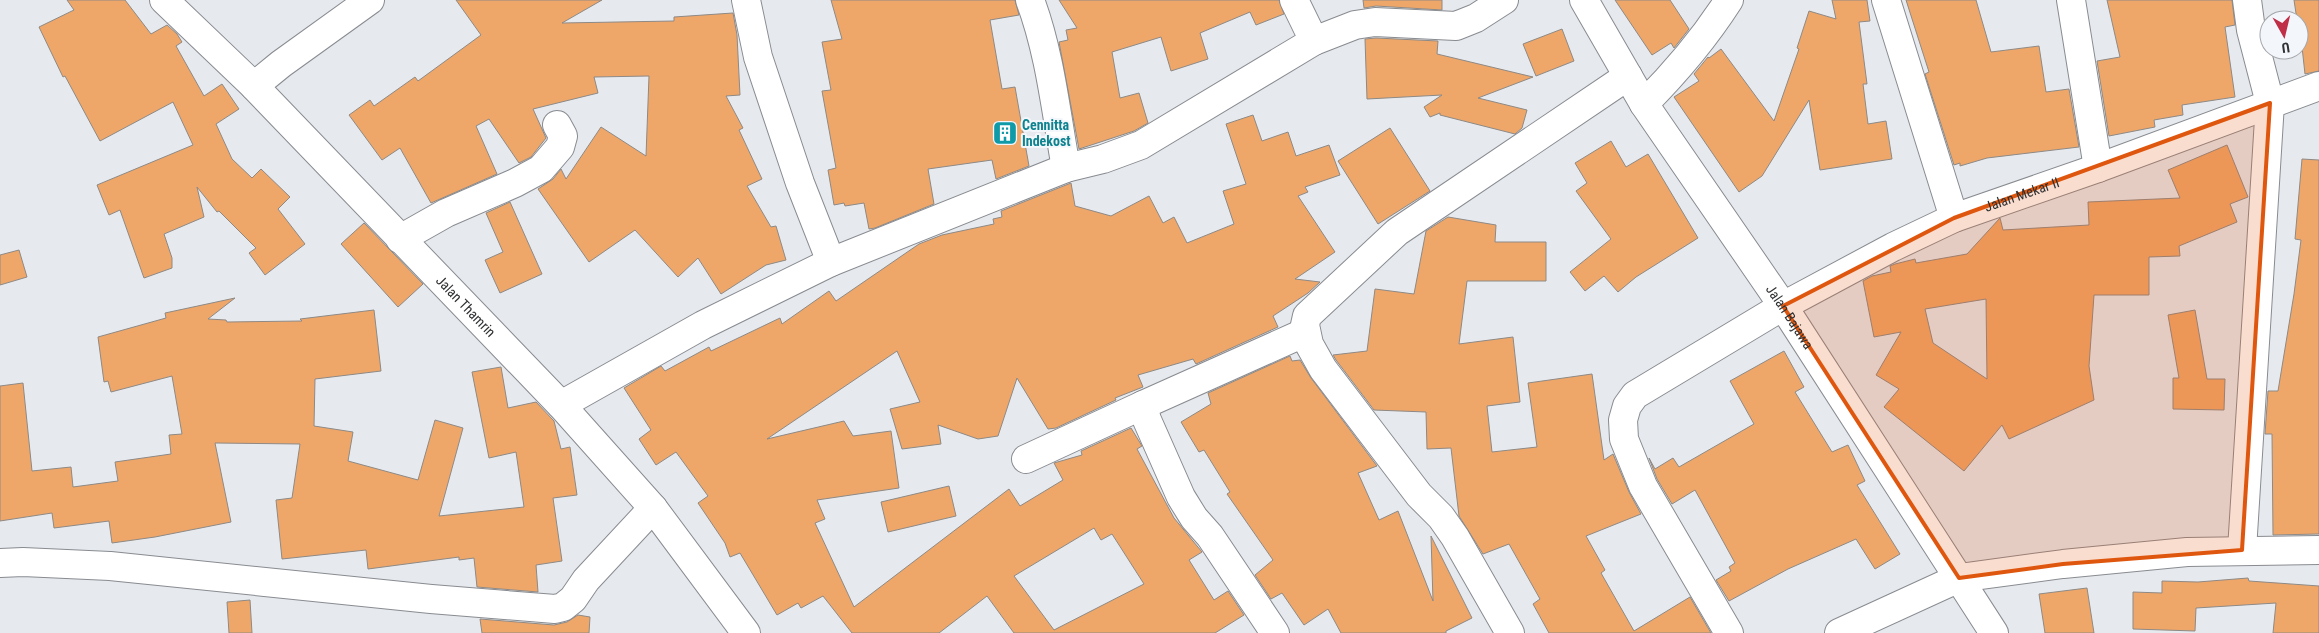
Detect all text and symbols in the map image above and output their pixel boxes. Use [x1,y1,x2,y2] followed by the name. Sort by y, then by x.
[2259,10,2309,60] north arrow
[2281,39,2291,56] text: U
[1022,117,1071,149] place label: Cennitta Indekost
[992,120,1018,146] building icon: Cennitta Indekost
[1982,174,2061,215] street label: Jalan Mekar II
[433,272,499,340] street label: Jalan Thamrin
[1763,282,1817,352] street label: Jalan Bajawa

